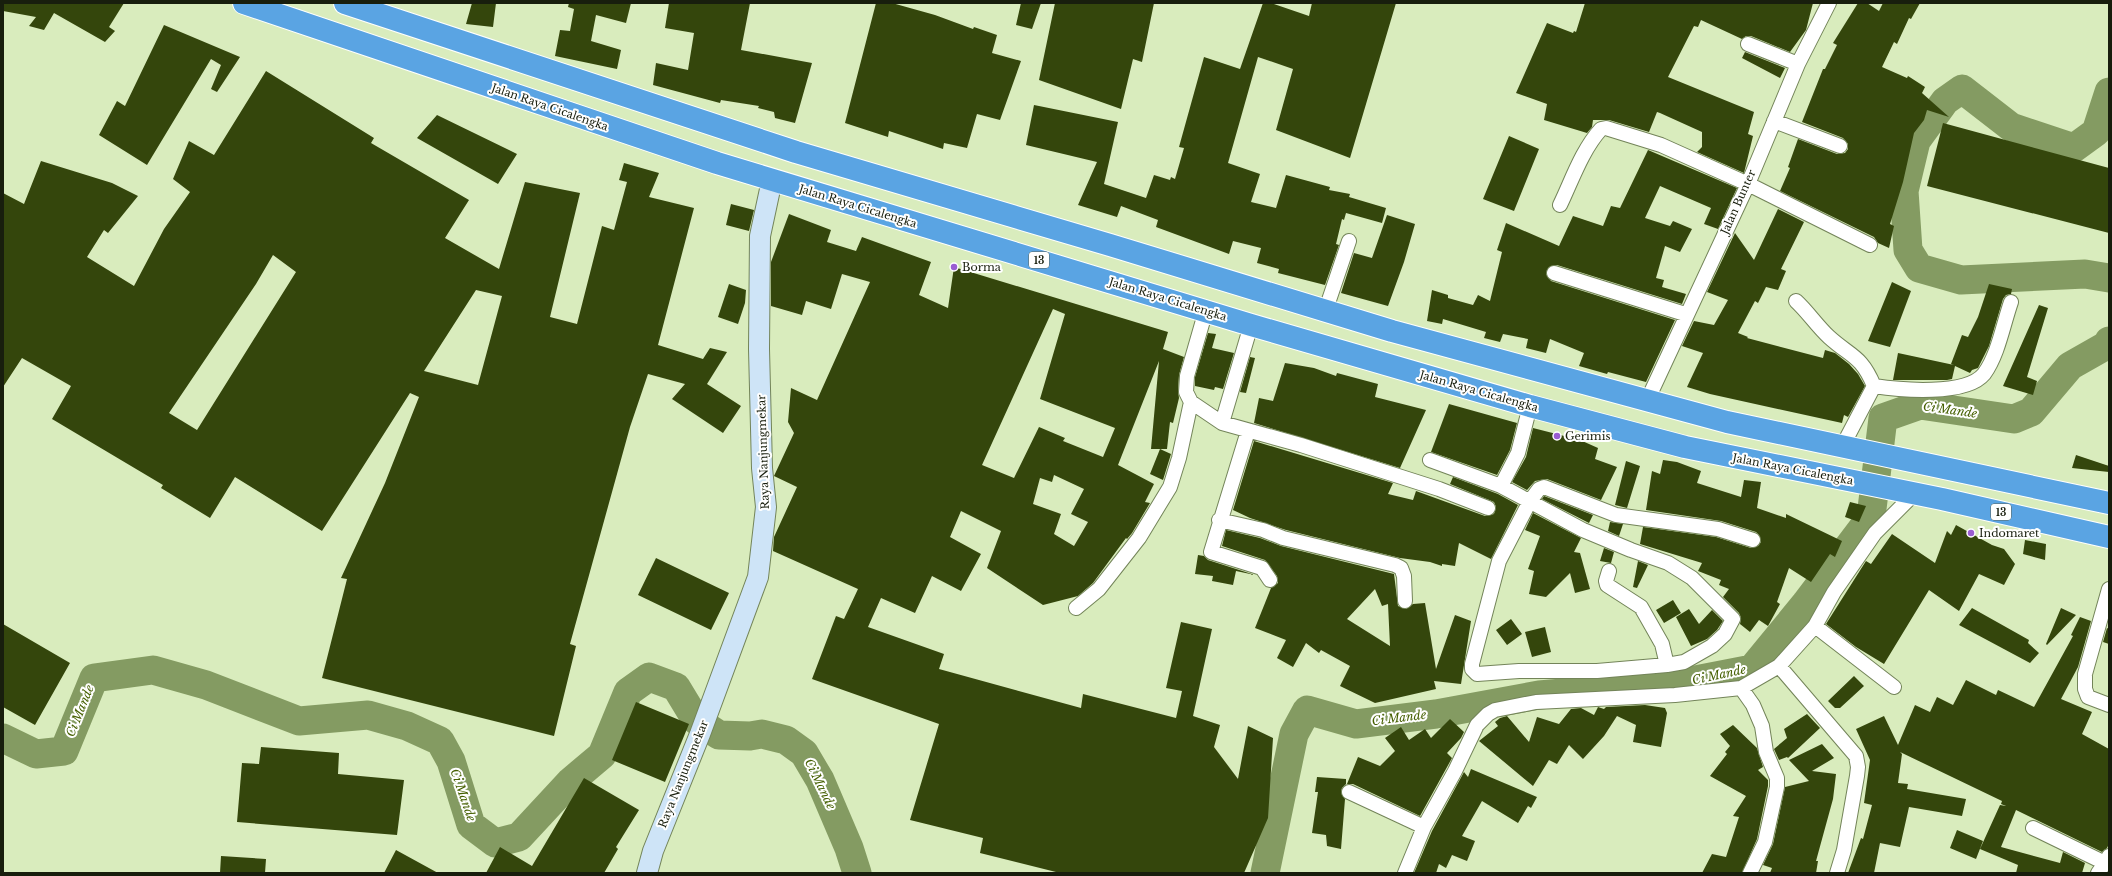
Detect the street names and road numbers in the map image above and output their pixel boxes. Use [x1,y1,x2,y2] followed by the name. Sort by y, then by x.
[488,80,611,134] street label: Jalan Raya Cicalengka
[1717,167,1759,238] street label: Jalan Bunter
[795,181,919,231] street label: Jalan Raya Cicalengka
[1029,252,1049,268] road number: 13
[1105,274,1229,324] street label: Jalan Raya Cicalengka
[1416,367,1541,415] street label: Jalan Raya Cicalengka
[754,394,772,510] street label: Raya Nanjungmekar
[1730,450,1855,488] street label: Jalan Raya Cicalengka
[1991,504,2011,520] road number: 13
[655,717,711,830] street label: Raya Nanjungmekar

